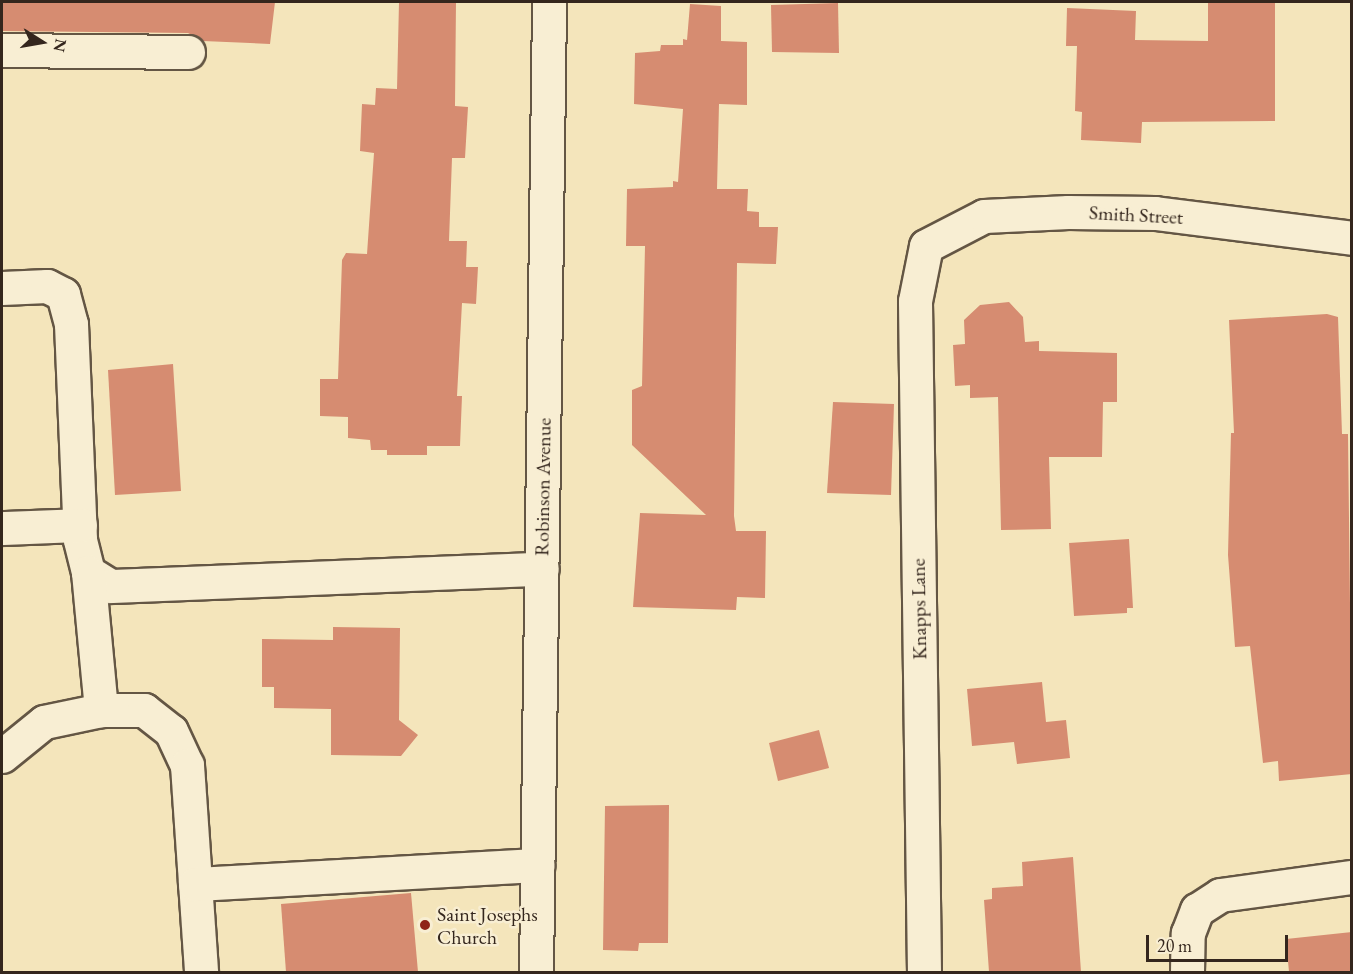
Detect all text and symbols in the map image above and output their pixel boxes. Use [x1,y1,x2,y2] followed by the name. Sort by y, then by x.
[12,12,72,72] north arrow
[49,37,72,54] text: N
[1088,201,1184,229] street label: Smith Street
[530,418,556,556] street label: Robinson Avenue
[906,558,932,660] street label: Knapps Lane
[437,902,538,949] place label: Saint Josephs Church
[418,918,432,932] marker: Saint Josephs Church
[1149,923,1292,961] scale bar
[1157,934,1192,957] text: 20 m

